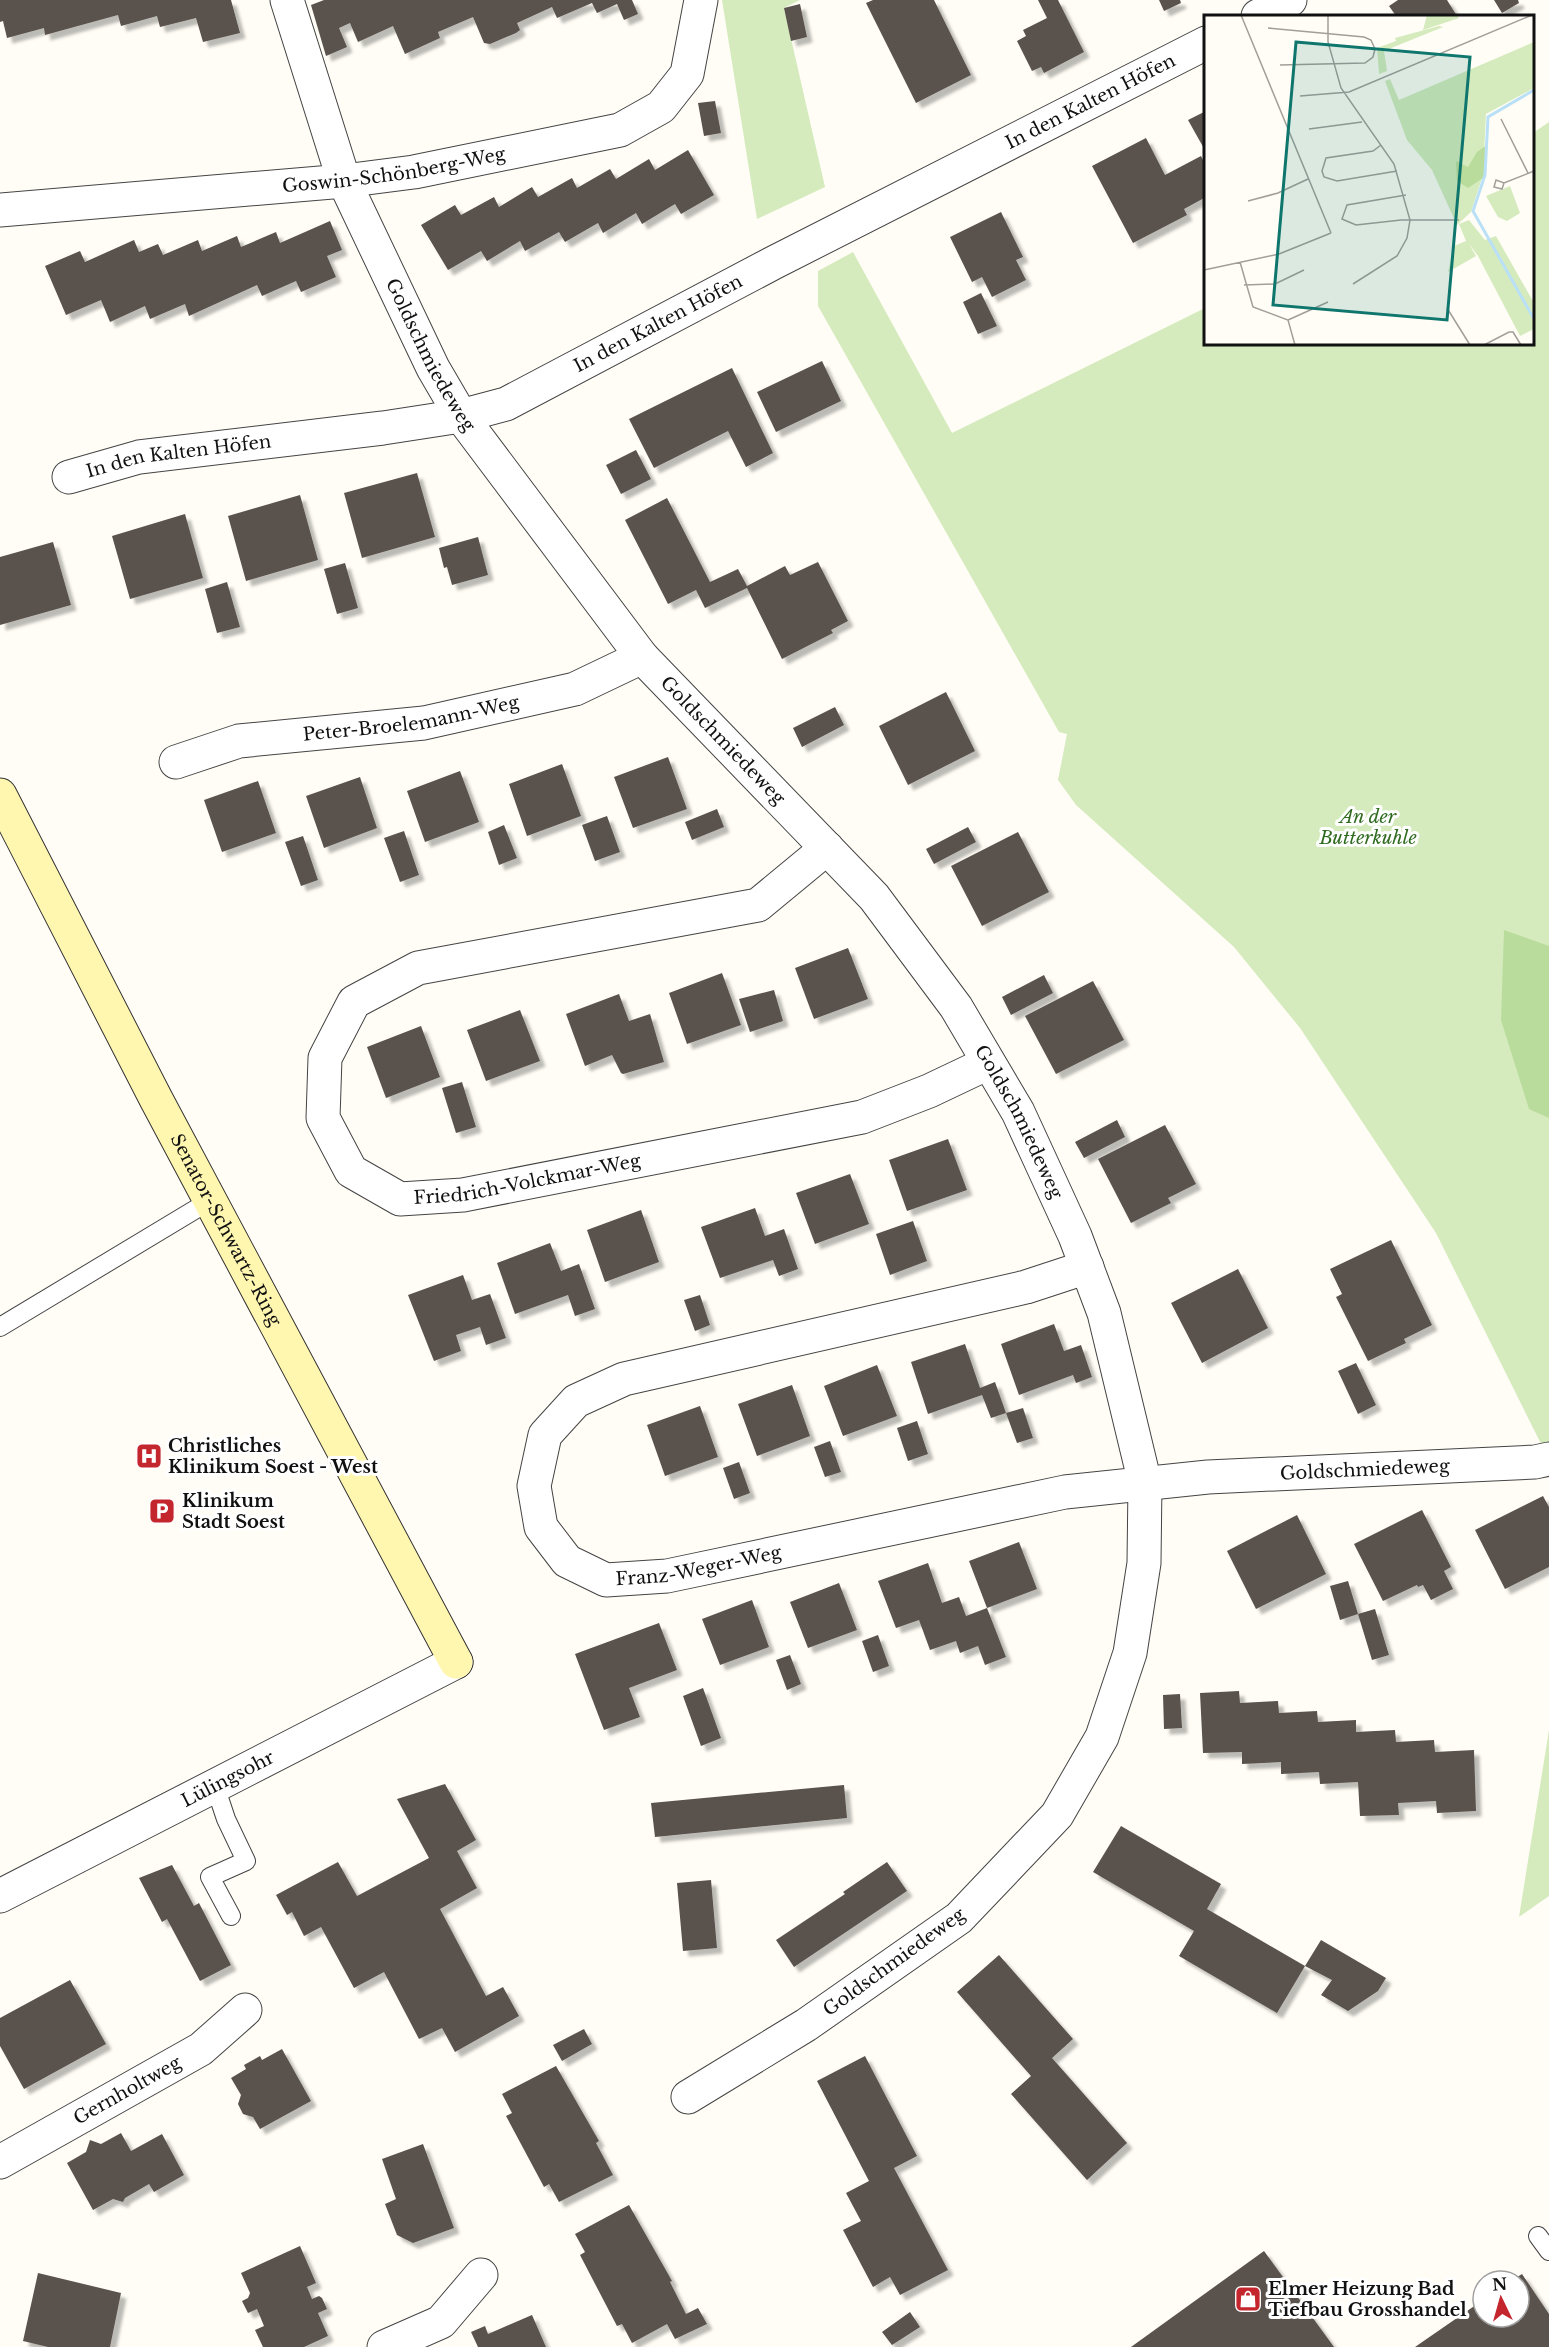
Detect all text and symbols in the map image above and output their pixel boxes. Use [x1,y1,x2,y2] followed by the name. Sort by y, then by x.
[1204,15,1534,345] inset map
[1002,49,1179,154] street label: In den Kalten Höfen
[281,143,508,197] street label: Goswin-Schönberg-Weg
[570,270,746,377] street label: In den Kalten Höfen
[381,275,480,436] street label: Goldschmiedeweg
[83,430,272,483] street label: In den Kalten Höfen
[656,672,790,809] street label: Goldschmiedeweg
[302,691,521,746] street label: Peter-Broelemann-Weg
[1318,806,1417,849] park label: An der Butterkuhle
[970,1041,1067,1202] street label: Goldschmiedeweg
[166,1130,286,1330] street label: Senator-Schwartz-Ring
[413,1149,643,1209] street label: Friedrich-Volckmar-Weg
[168,1435,378,1478] place label: Christliches Klinikum Soest - West
[134,1441,164,1471] hospital icon: Christliches Klinikum Soest - West
[1279,1455,1450,1485] street label: Goldschmiedeweg
[182,1490,285,1533] place label: Klinikum Stadt Soest
[147,1496,177,1526] parking icon: Klinikum Stadt Soest
[615,1541,784,1590] street label: Franz-Weger-Weg
[178,1746,278,1812] street label: Lülingsohr
[819,1903,969,2021] street label: Goldschmiedeweg
[70,2051,185,2129] street label: Gernholtweg
[1471,2269,1531,2329] north arrow
[1491,2273,1508,2295] text: N
[1268,2278,1467,2321] place label: Elmer Heizung Bad Tiefbau Grosshandel
[1233,2284,1263,2314] shop icon: Elmer Heizung Bad Tiefbau Grosshandel

